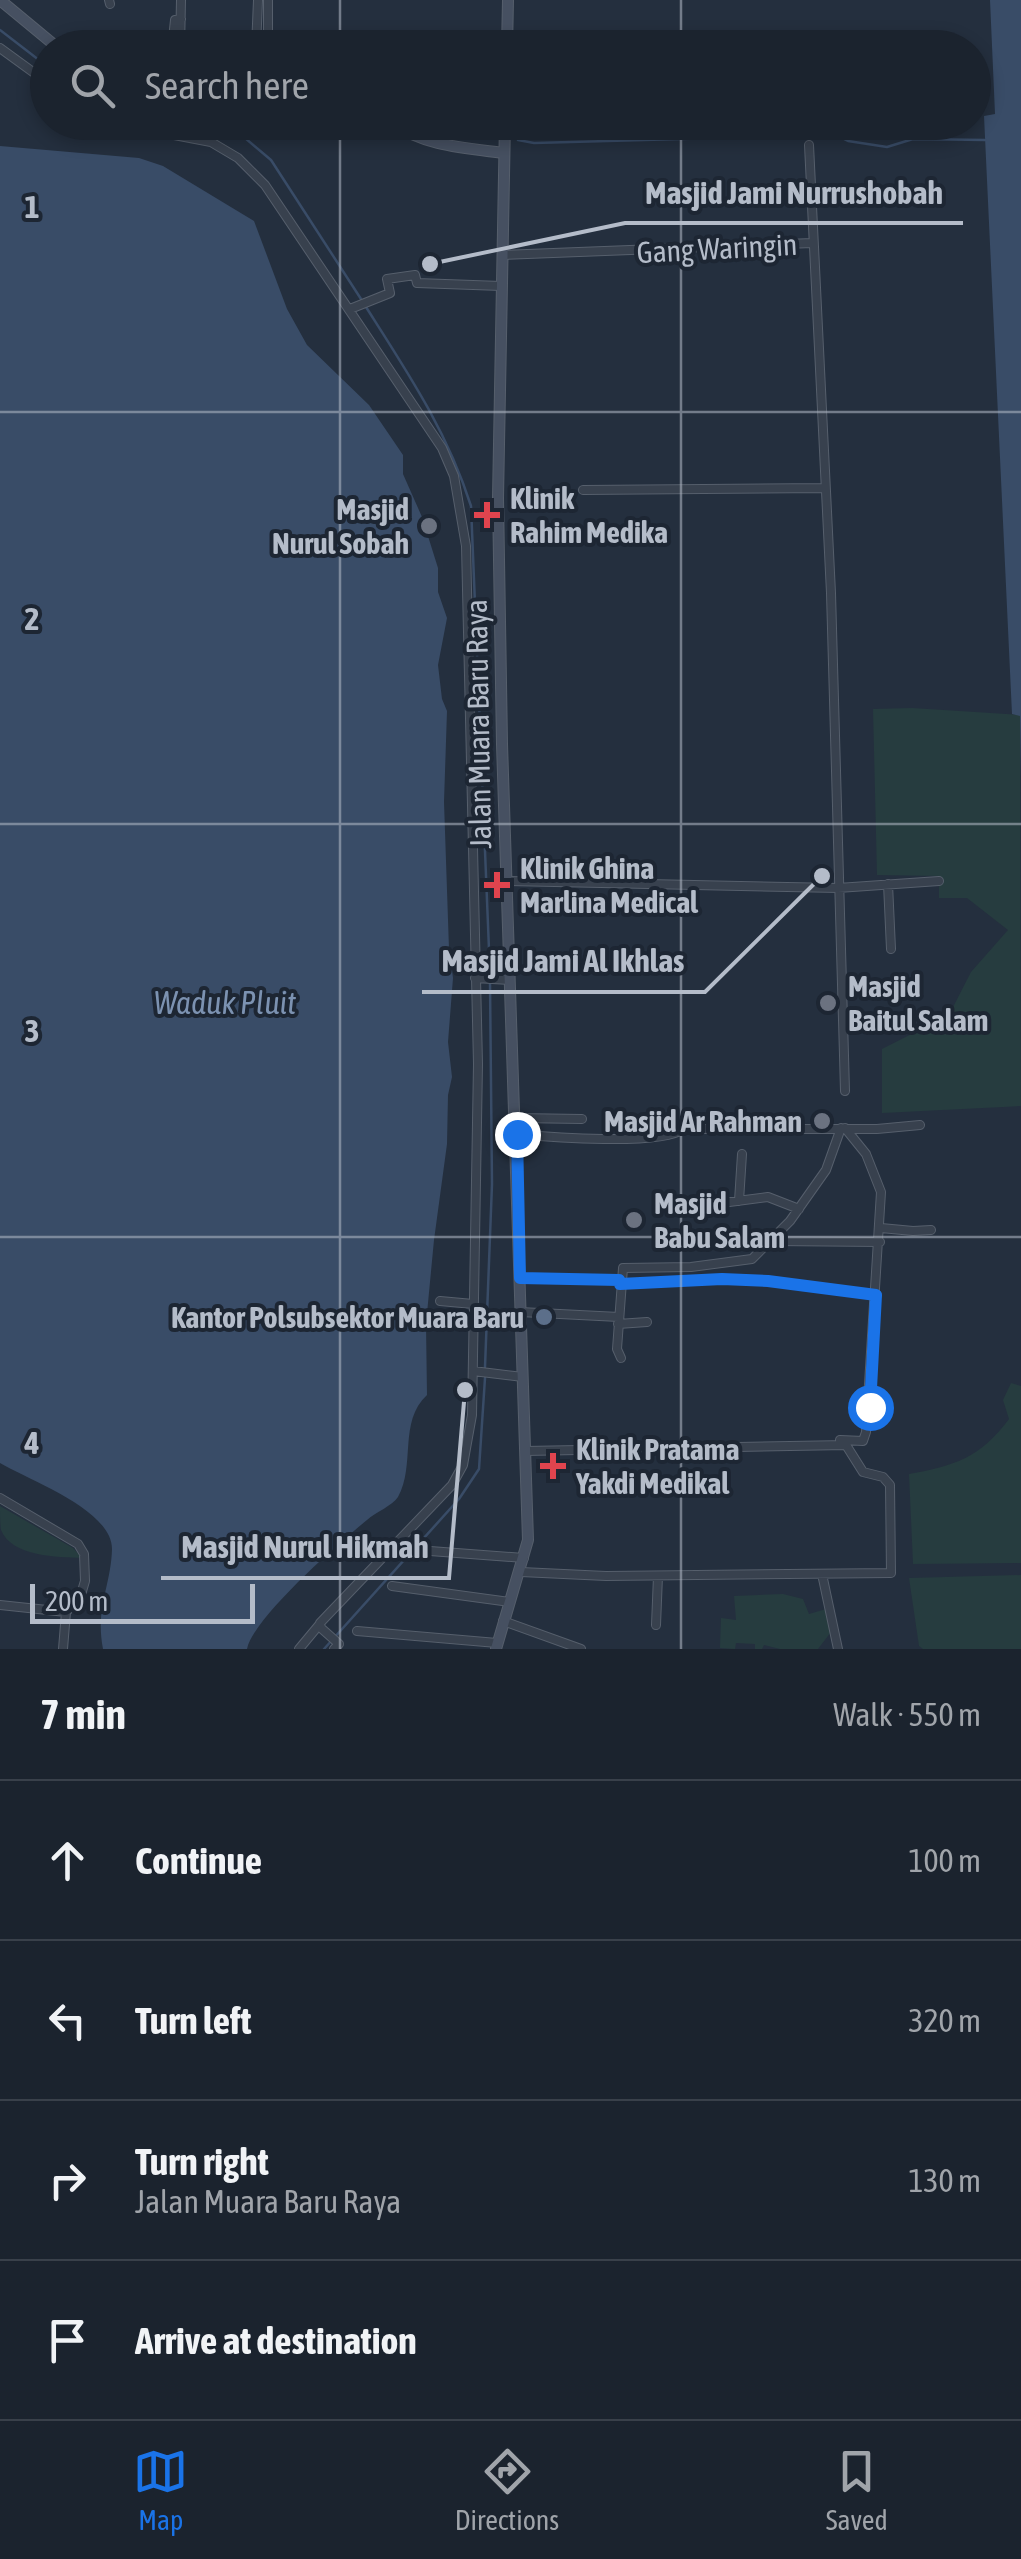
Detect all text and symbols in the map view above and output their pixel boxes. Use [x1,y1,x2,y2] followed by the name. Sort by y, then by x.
[30,30,991,140] search box
[65,58,120,113] icon: search
[145,64,309,107] text: Search here
[625,161,963,223] callout: Masjid Jami Nurrushobah
[645,174,943,211] text: Masjid Jami Nurrushobah
[24,188,40,225] text: 1
[636,227,798,269] street label: Gang Waringin
[510,481,668,549] place label: Klinik Rahim Medika
[272,492,409,560] place label: Masjid Nurul Sobah
[474,502,500,528] marker: Klinik Rahim Medika
[418,515,440,537] marker: Masjid Nurul Sobah
[459,599,497,849] street label: Jalan Muara Baru Raya
[24,600,40,637] text: 2
[520,851,699,919] place label: Klinik Ghina Marlina Medical
[484,872,510,898] marker: Klinik Ghina Marlina Medical
[422,930,705,992] callout: Masjid Jami Al Ikhlas
[442,942,684,979] text: Masjid Jami Al Ikhlas
[848,969,988,1037] place label: Masjid Baitul Salam
[154,984,297,1021] water label: Waduk Pluit
[817,992,839,1014] marker: Masjid Baitul Salam
[24,1012,40,1049] text: 3
[604,1104,802,1138] place label: Masjid Ar Rahman
[811,1110,833,1132] marker: Masjid Ar Rahman
[495,1112,541,1158] route end
[654,1186,785,1254] place label: Masjid Babu Salam
[623,1209,645,1231] marker: Masjid Babu Salam
[171,1300,524,1334] place label: Kantor Polsubsektor Muara Baru
[533,1306,555,1328] marker: Kantor Polsubsektor Muara Baru
[848,1385,894,1431] route start
[23,1424,40,1461] text: 4
[575,1432,739,1500] place label: Klinik Pratama Yakdi Medikal
[540,1453,566,1479] marker: Klinik Pratama Yakdi Medikal
[161,1516,449,1578] callout: Masjid Nurul Hikmah
[181,1528,429,1565] text: Masjid Nurul Hikmah
[30,1579,255,1624] scale bar
[45,1585,108,1617] text: 200 m
[40,1690,126,1738] text: 7 min
[833,1696,981,1733] text: Walk · 550 m
[40,1833,95,1888] icon: ahead
[135,1839,262,1882] text: Continue
[908,1842,981,1879] text: 100 m
[40,1993,95,2048] icon: left
[135,1999,251,2042] text: Turn left
[908,2002,981,2039] text: 320 m
[135,2140,269,2183] text: Turn right
[40,2153,95,2208] icon: right
[908,2162,981,2199] text: 130 m
[135,2183,401,2220] text: Jalan Muara Baru Raya
[40,2313,95,2368] icon: arrive
[135,2319,417,2362] text: Arrive at destination
[133,2444,188,2536] tab: Map
[455,2444,559,2536] tab: Directions
[826,2444,888,2536] tab: Saved

